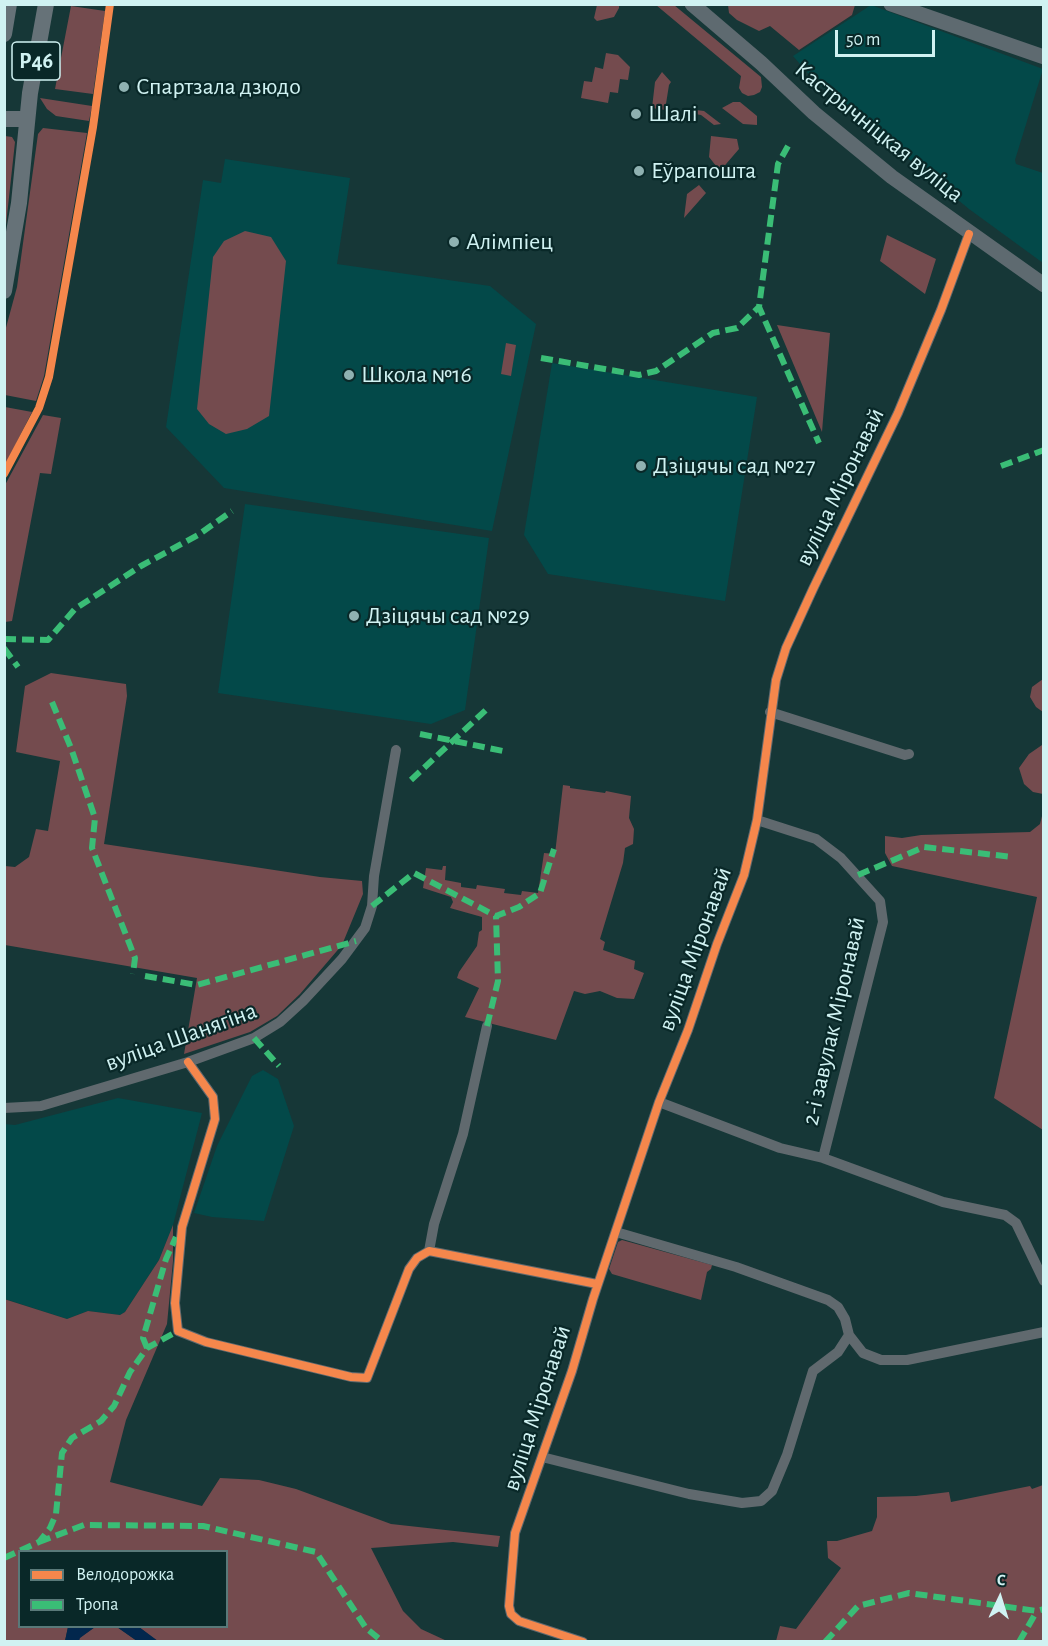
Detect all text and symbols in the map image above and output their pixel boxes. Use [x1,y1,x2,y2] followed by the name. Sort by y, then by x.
[838,18,938,56] scale bar
[846,31,880,49] text: 50 m
[12,42,60,80] road number: Р46
[789,55,969,209] street label: Кастрычніцкая вуліца
[136,73,301,101] place label: Спартзала дзюдо
[117,80,131,94] marker: Спартзала дзюдо
[648,100,698,128] place label: Шалі
[629,107,643,121] marker: Шалі
[651,157,756,185] place label: Еўрапошта
[632,164,646,178] marker: Еўрапошта
[466,228,553,256] place label: Алімпіец
[447,235,461,249] marker: Алімпіец
[361,361,472,389] place label: Школа №16
[342,368,356,382] marker: Школа №16
[789,403,891,571] street label: вуліца Міронавай
[653,452,815,480] place label: Дзіцячы сад №27
[634,459,648,473] marker: Дзіцячы сад №27
[366,602,530,630] place label: Дзіцячы сад №29
[347,609,361,623] marker: Дзіцячы сад №29
[652,863,738,1035] street label: вуліца Міронавай
[796,914,872,1128] street label: 2-і завулак Міронавай
[101,996,261,1078] street label: вуліца Шанягіна
[497,1322,577,1494] street label: вуліца Міронавай
[18,1550,228,1628] legend
[76,1566,174,1584] text: Велодорожка
[970,1568,1030,1628] north arrow
[996,1572,1006,1588] text: С
[76,1596,119,1614] text: Тропа

